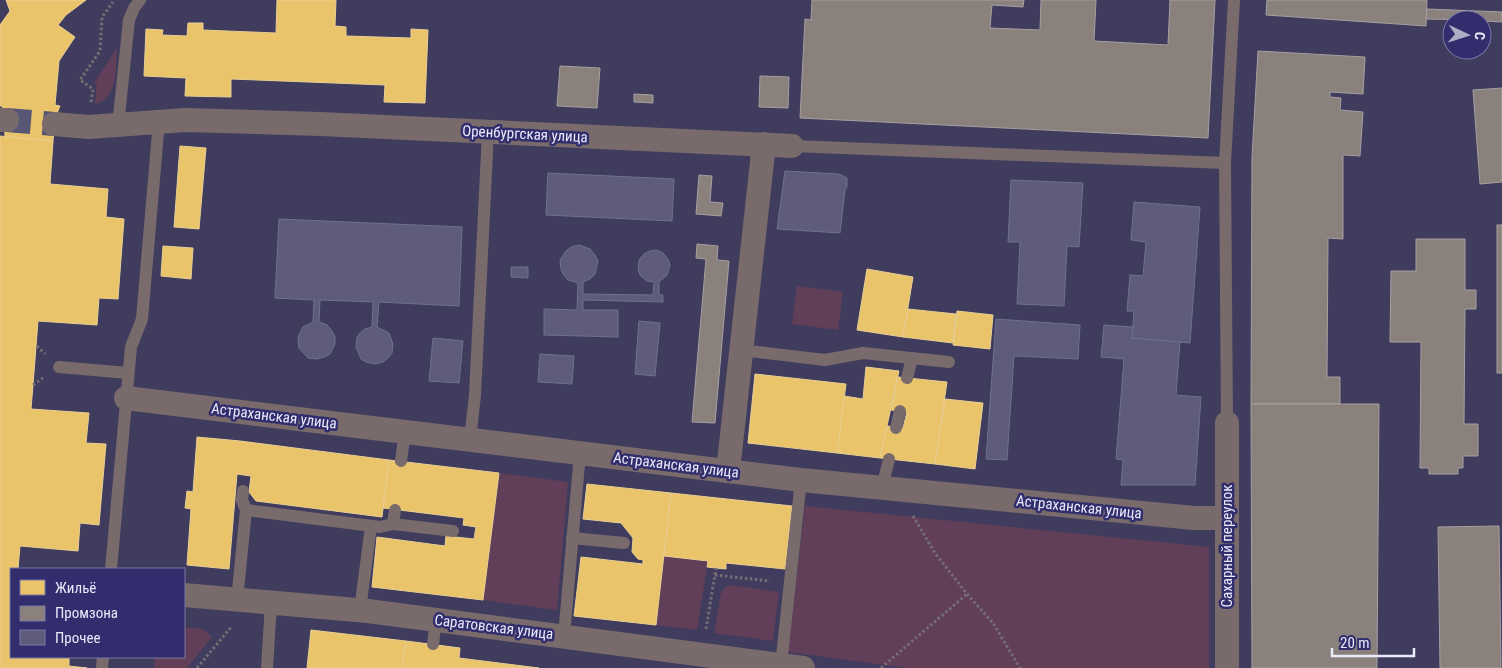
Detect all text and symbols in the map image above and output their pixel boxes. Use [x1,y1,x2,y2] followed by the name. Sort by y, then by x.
[1442,10,1492,60] north arrow
[1472,31,1488,40] text: С
[462,122,588,146] street label: Оренбургская улица
[210,399,338,433] street label: Астраханская улица
[612,448,740,482] street label: Астраханская улица
[1218,484,1236,608] street label: Сахарный переулок
[1015,491,1143,523] street label: Астраханская улица
[10,568,185,658] legend
[55,579,96,597] text: Жильё
[55,604,118,622] text: Промзона
[434,611,554,643] street label: Саратовская улица
[1332,626,1414,658] scale bar
[55,629,101,647] text: Прочее
[1340,634,1370,652] text: 20 m

